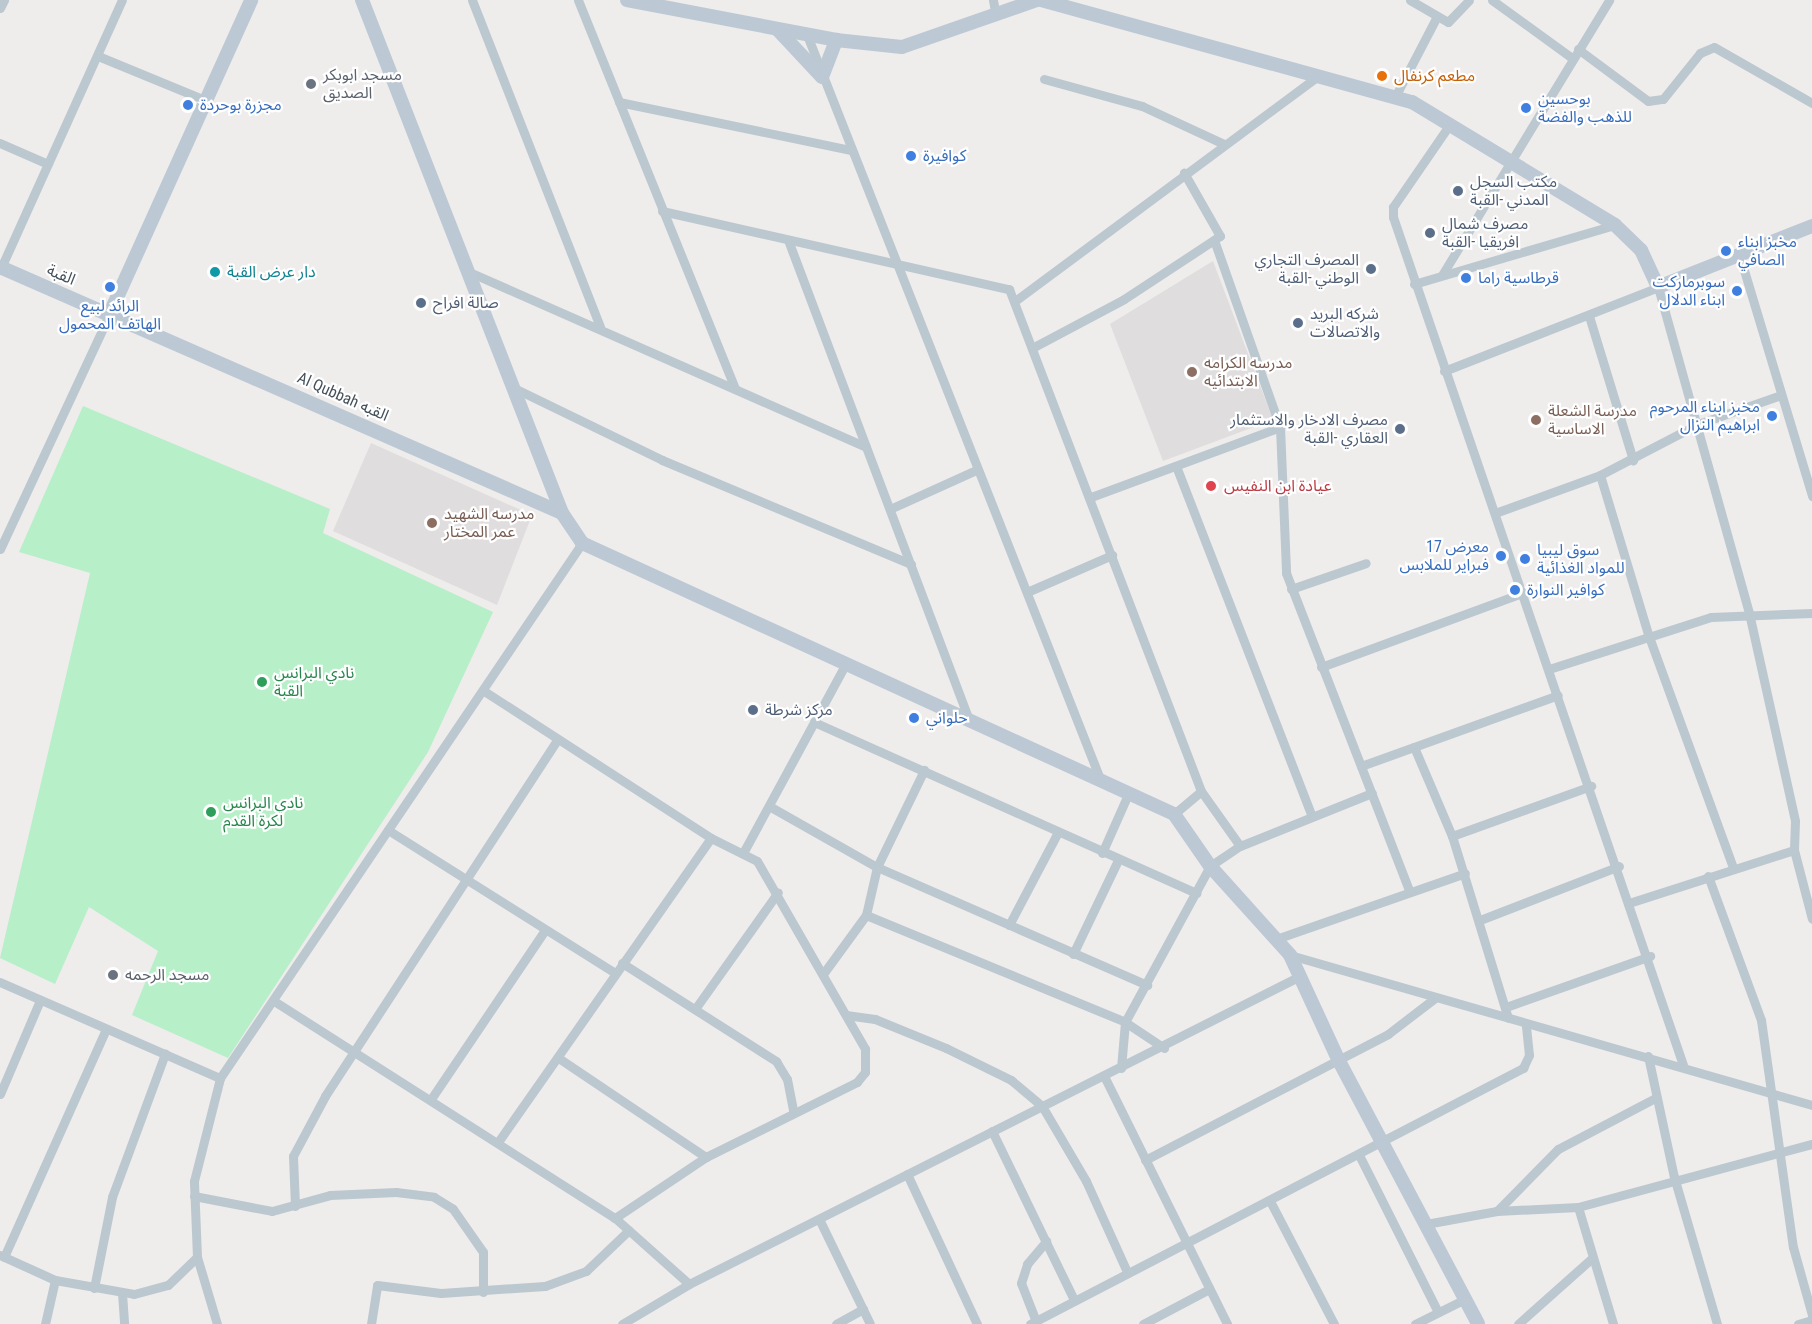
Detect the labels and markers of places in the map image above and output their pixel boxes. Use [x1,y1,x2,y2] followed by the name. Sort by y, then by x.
[323,65,402,103] place label: مسجد ابوبكر الصديق
[1394,66,1475,86] place label: مطعم كرنفال
[1375,69,1389,83] marker: مطعم كرنفال
[304,77,318,91] marker: مسجد ابوبكر الصديق
[1538,89,1632,127] place label: بوحسين للذهب والفضة
[200,95,282,115] place label: مجزرة بوحردة
[181,98,195,112] marker: مجزرة بوحردة
[1519,101,1533,115] marker: بوحسين للذهب والفضة
[923,146,966,166] place label: كوافيرة
[904,149,918,163] marker: كوافيرة
[1470,172,1557,210] place label: مكتب السجل المدني -القبة
[1451,184,1465,198] marker: مكتب السجل المدني -القبة
[1442,214,1528,252] place label: مصرف شمال افريقيا -القبة
[1423,226,1437,240] marker: مصرف شمال افريقيا -القبة
[1738,232,1797,270] place label: مخبز ابناء الصافي
[1719,244,1733,258] marker: مخبز ابناء الصافي
[1255,250,1359,288] place label: المصرف التجاري الوطني -القبة
[227,262,316,282] place label: دار عرض القبة
[1364,262,1378,276] marker: المصرف التجاري الوطني -القبة
[208,265,222,279] marker: دار عرض القبة
[1478,268,1559,288] place label: قرطاسية راما
[1459,271,1473,285] marker: قرطاسية راما
[1653,272,1725,310] place label: سوبرماركت ابناء الدلال
[103,280,117,294] marker: الرائد لبيع الهاتف المحمول
[1730,284,1744,298] marker: سوبرماركت ابناء الدلال
[433,293,499,313] place label: صالة افراح
[59,296,161,334] place label: الرائد لبيع الهاتف المحمول
[414,296,428,310] marker: صالة افراح
[1310,304,1380,342] place label: شركه البريد والاتصالات
[1291,316,1305,330] marker: شركه البريد والاتصالات
[1204,353,1292,391] place label: مدرسه الكرامه الابتدائيه
[1185,365,1199,379] marker: مدرسه الكرامه الابتدائيه
[1650,397,1760,435] place label: مخبز ابناء المرحوم ابراهيم النزال
[1548,401,1637,439] place label: مدرسة الشعلة الاساسية
[1765,409,1779,423] marker: مخبز ابناء المرحوم ابراهيم النزال
[1230,410,1388,448] place label: مصرف الادخار والاستثمار العقاري -القبة
[1529,413,1543,427] marker: مدرسة الشعلة الاساسية
[1393,422,1407,436] marker: مصرف الادخار والاستثمار العقاري -القبة
[1224,476,1332,496] place label: عيادة ابن النفيس
[1202,477,1220,495] marker: عيادة ابن النفيس
[444,504,534,542] place label: مدرسه الشهيد عمر المختار
[425,516,439,530] marker: مدرسه الشهيد عمر المختار
[1399,537,1489,575] place label: معرض 17 فبراير للملابس
[1537,540,1625,578] place label: سوق ليبيا للمواد الغذائية
[1494,549,1508,563] marker: معرض 17 فبراير للملابس
[1518,552,1532,566] marker: سوق ليبيا للمواد الغذائية
[1527,580,1605,600] place label: كوافير النوارة
[1508,583,1522,597] marker: كوافير النوارة
[274,663,354,701] place label: نادي البرانس القبة
[255,675,269,689] marker: نادي البرانس القبة
[765,700,833,720] place label: مركز شرطة
[746,703,760,717] marker: مركز شرطة
[926,708,968,728] place label: حلواني
[907,711,921,725] marker: حلواني
[223,793,303,831] place label: نادي البرانس لكرة القدم
[204,805,218,819] marker: نادي البرانس لكرة القدم
[125,965,209,985] place label: مسجد الرحمه
[106,968,120,982] marker: مسجد الرحمه

